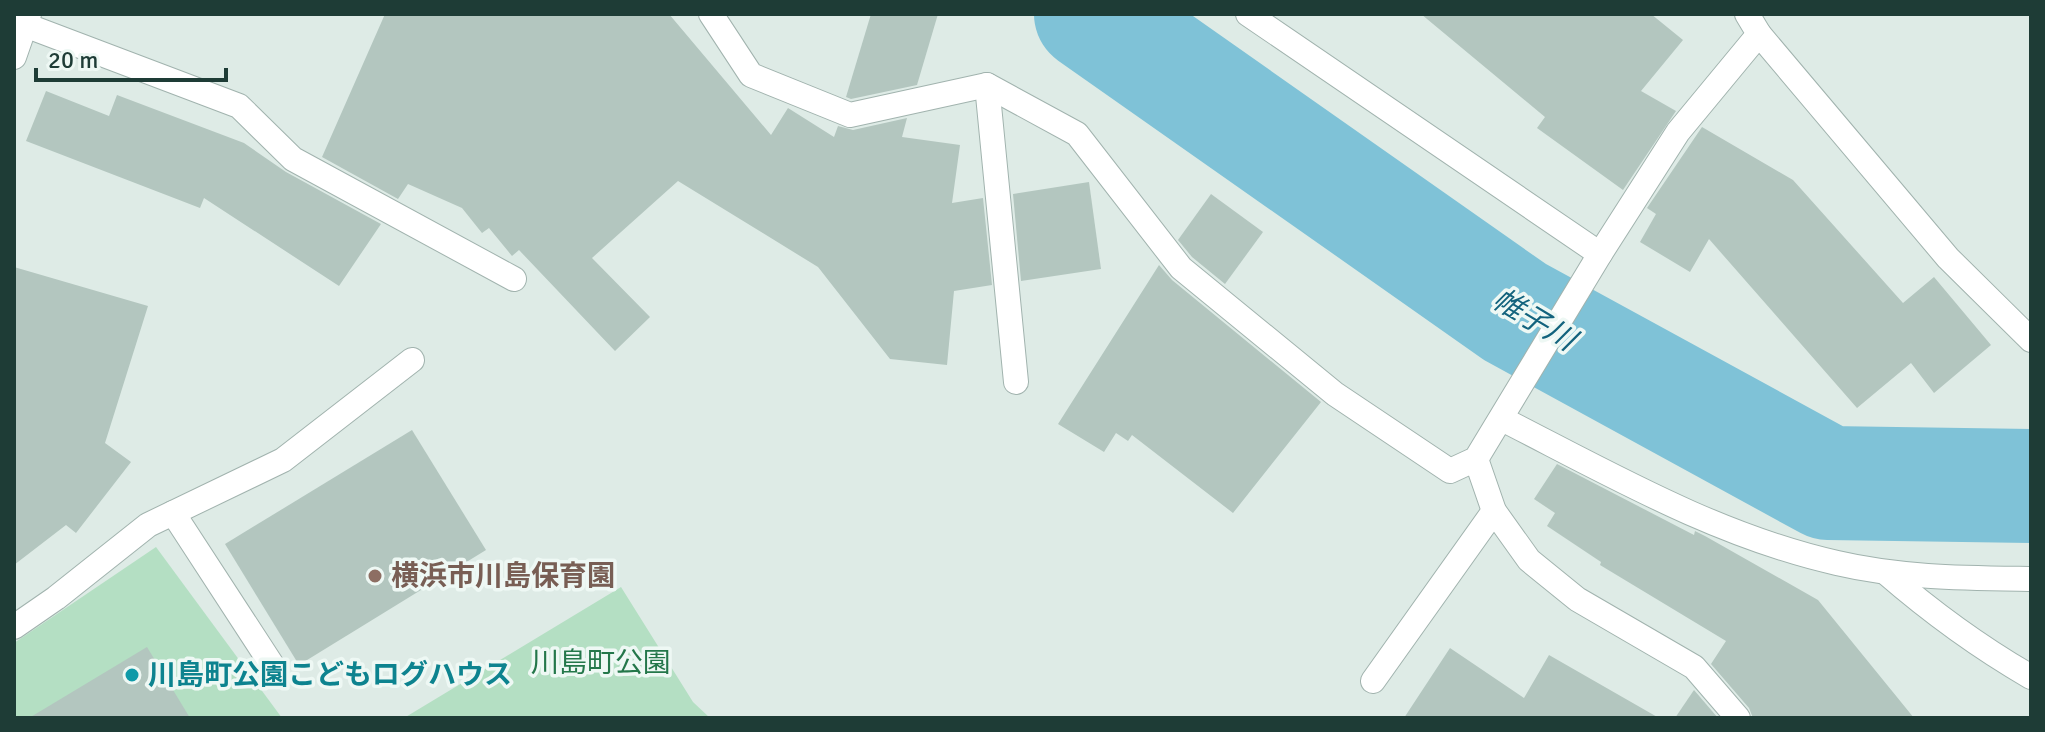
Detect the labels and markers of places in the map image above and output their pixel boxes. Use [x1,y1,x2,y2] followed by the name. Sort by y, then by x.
[391,559,615,593] place label: 横浜市川島保育園
[366,567,384,585] marker: 横浜市川島保育園
[148,658,512,692] place label: 川島町公園こどもログハウス
[123,666,141,684] marker: 川島町公園こどもログハウス

